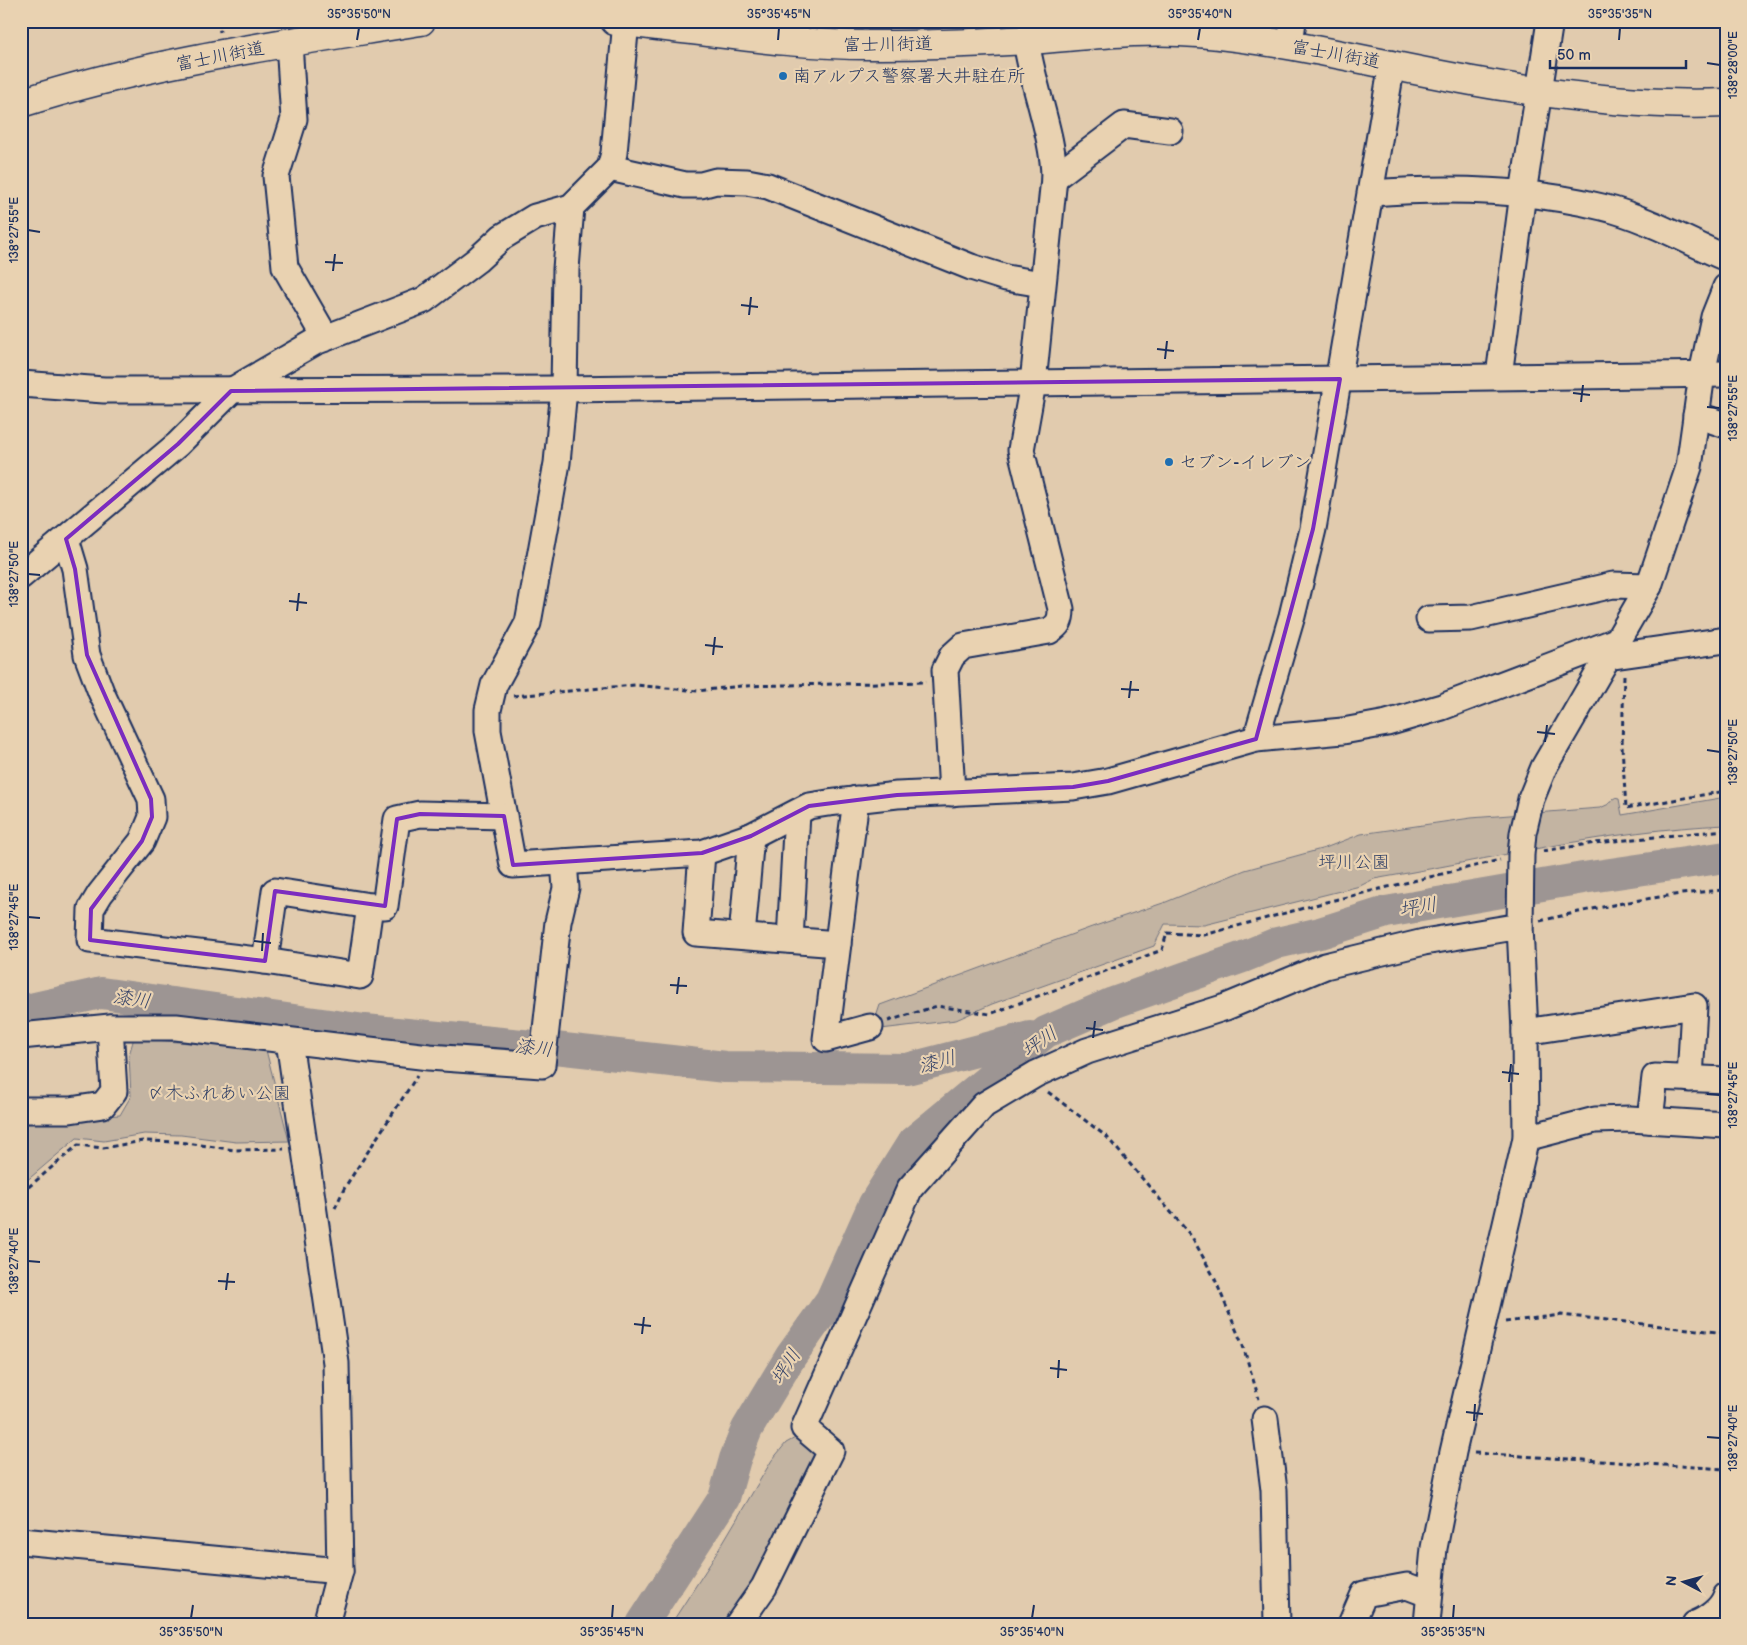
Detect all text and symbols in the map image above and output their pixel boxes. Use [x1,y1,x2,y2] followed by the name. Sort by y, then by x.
[327,7,391,22] text: 35°35'50"N
[747,7,811,22] text: 35°35'45"N
[1168,7,1232,22] text: 35°35'40"N
[1588,7,1652,22] text: 35°35'35"N
[1726,31,1741,99] text: 138°28'00"E
[843,33,933,56] street label: 富士川街道
[1290,36,1382,73] street label: 富士川街道
[174,38,266,75] street label: 富士川街道
[1550,38,1686,70] scale bar
[1557,46,1591,65] text: 50 m
[793,66,1025,87] place label: 南アルプス警察署大井駐在所
[777,70,789,82] marker: 南アルプス警察署大井駐在所
[7,197,22,263] text: 138°27'55"E
[1726,375,1741,441] text: 138°27'55"E
[1179,452,1312,473] place label: セブン-イレブン
[1163,456,1175,468] marker: セブン-イレブン
[7,541,22,607] text: 138°27'50"E
[1726,719,1741,785] text: 138°27'50"E
[1318,852,1390,873] park label: 坪川公園
[7,884,22,950] text: 138°27'45"E
[1398,893,1439,922] water label: 坪川
[111,985,152,1014] water label: 漆川
[1018,1022,1062,1063] water label: 坪川
[514,1035,554,1062] water label: 漆川
[916,1046,959,1078] water label: 漆川
[1726,1062,1741,1128] text: 138°27'45"E
[147,1083,291,1104] park label: 〆木ふれあい公園
[7,1227,22,1294] text: 138°27'40"E
[766,1345,806,1389] water label: 坪川
[1726,1404,1741,1471] text: 138°27'40"E
[1660,1558,1710,1608] north arrow
[1663,1575,1681,1587] text: N
[159,1625,223,1640] text: 35°35'50"N
[580,1625,644,1640] text: 35°35'45"N
[1000,1625,1064,1640] text: 35°35'40"N
[1421,1625,1485,1640] text: 35°35'35"N

